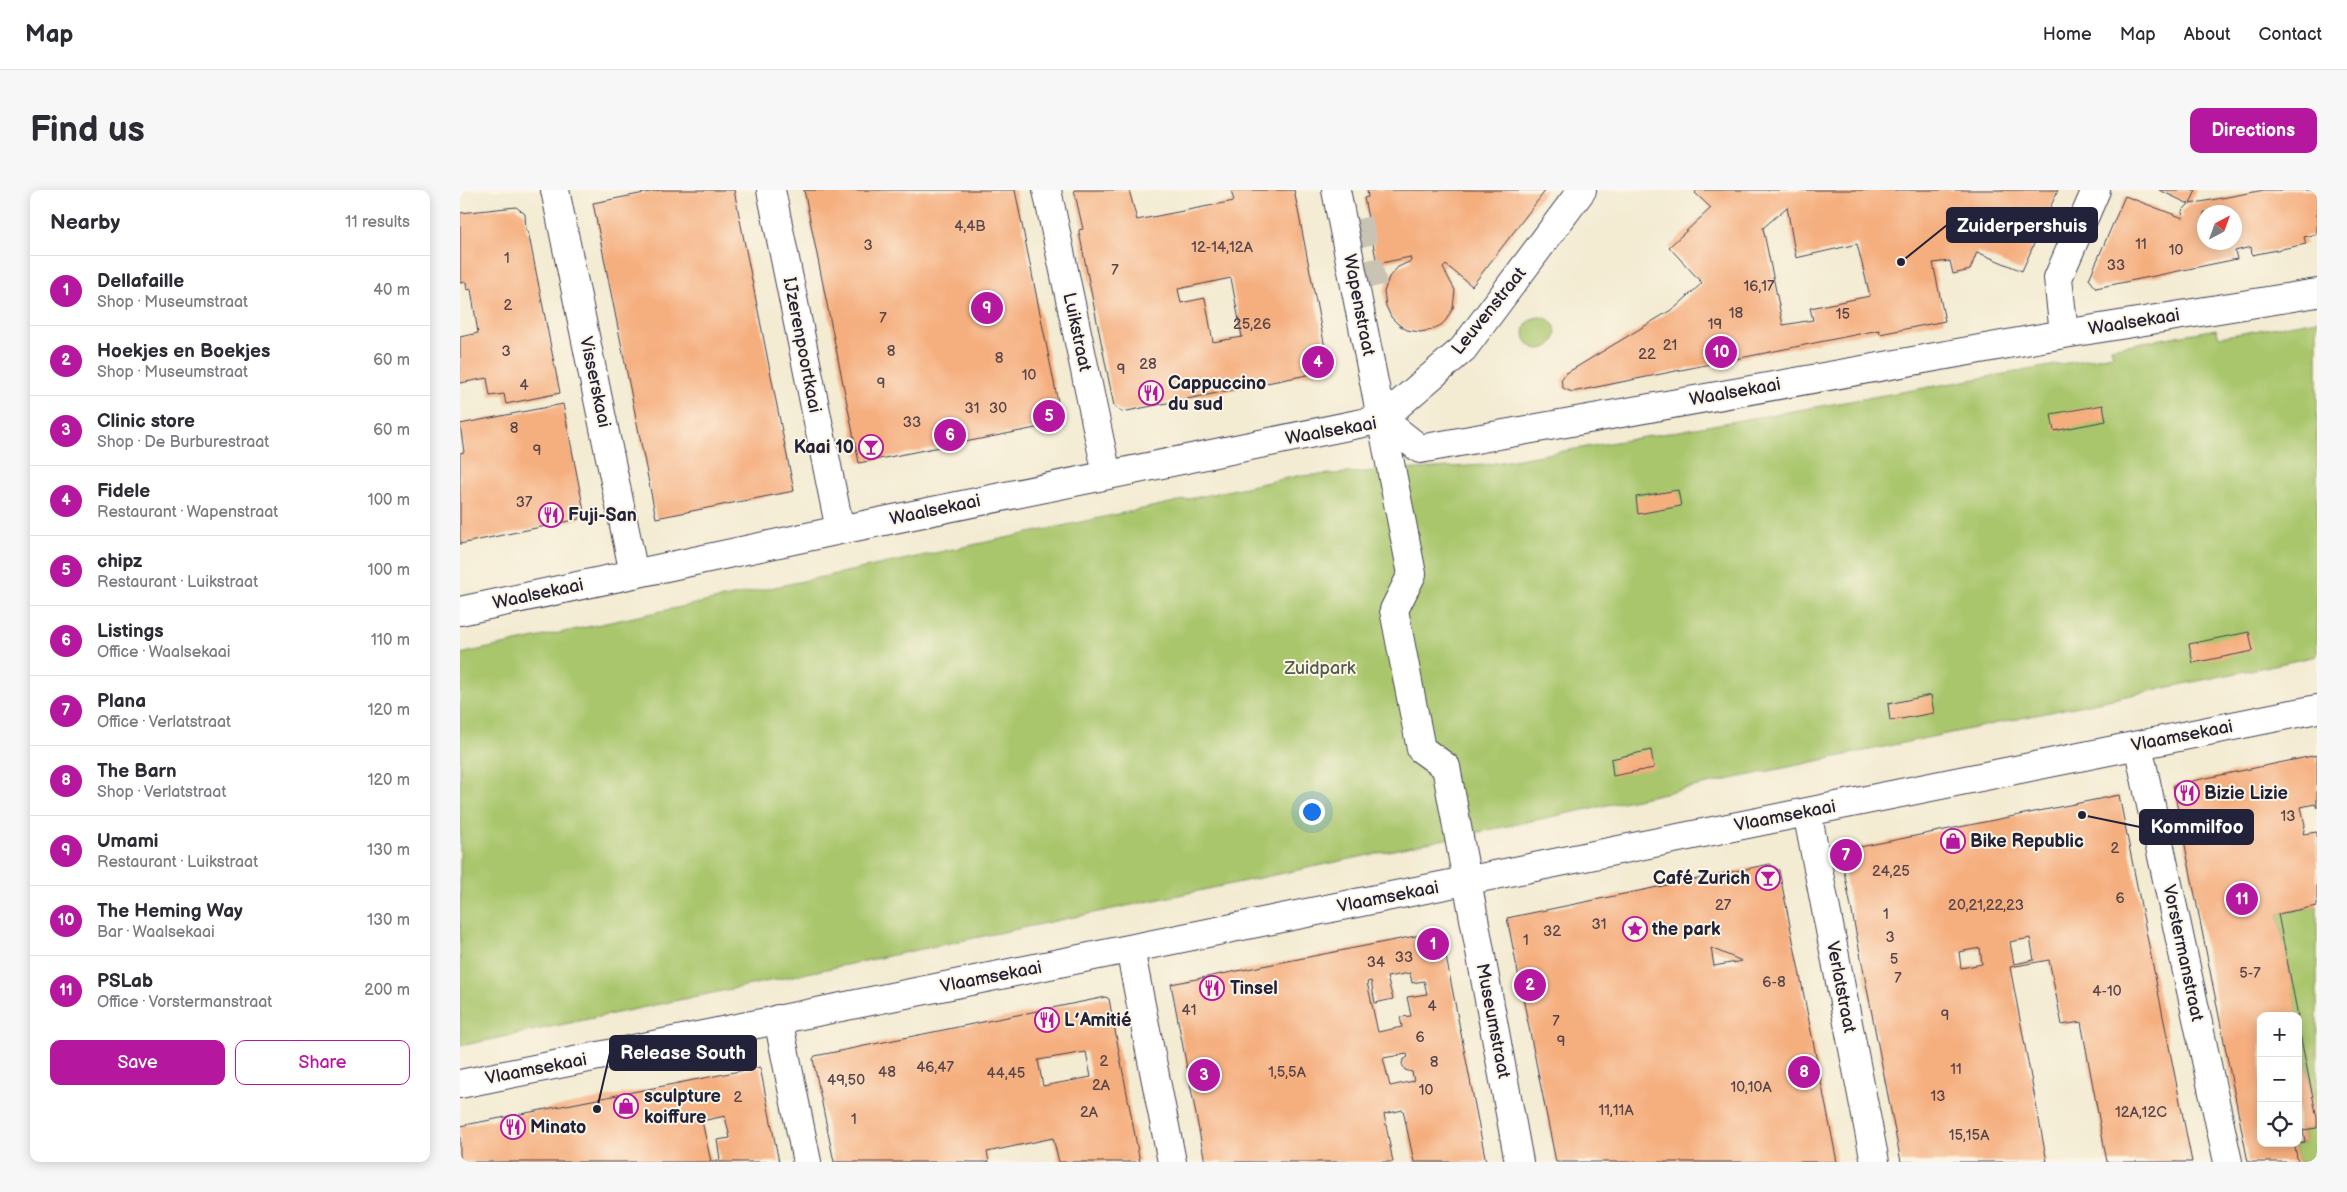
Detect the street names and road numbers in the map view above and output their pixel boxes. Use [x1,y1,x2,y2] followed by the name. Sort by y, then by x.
[1339,252,1379,358] street label: Wapenstraat
[1447,263,1531,359] street label: Leuvenstraat
[779,276,825,414] street label: IJzerenpoortkaai
[1058,291,1096,374] street label: Luikstraat
[2087,304,2181,340] street label: Waalsekaai
[575,335,615,429] street label: Visserskaai
[1688,374,1782,410] street label: Waalsekaai
[1284,413,1378,449] street label: Waalsekaai
[888,490,982,530] street label: Waalsekaai
[491,574,585,614] street label: Waalsekaai
[2129,716,2235,756] street label: Vlaamsekaai
[1732,796,1838,836] street label: Vlaamsekaai
[1335,877,1441,917] street label: Vlaamsekaai
[2158,883,2208,1024] street label: Vorstermanstraat
[1822,939,1860,1035] street label: Verlatstraat
[938,957,1044,997] street label: Vlaamsekaai
[1472,962,1515,1081] street label: Museumstraat
[483,1049,589,1089] street label: Vlaamsekaai

